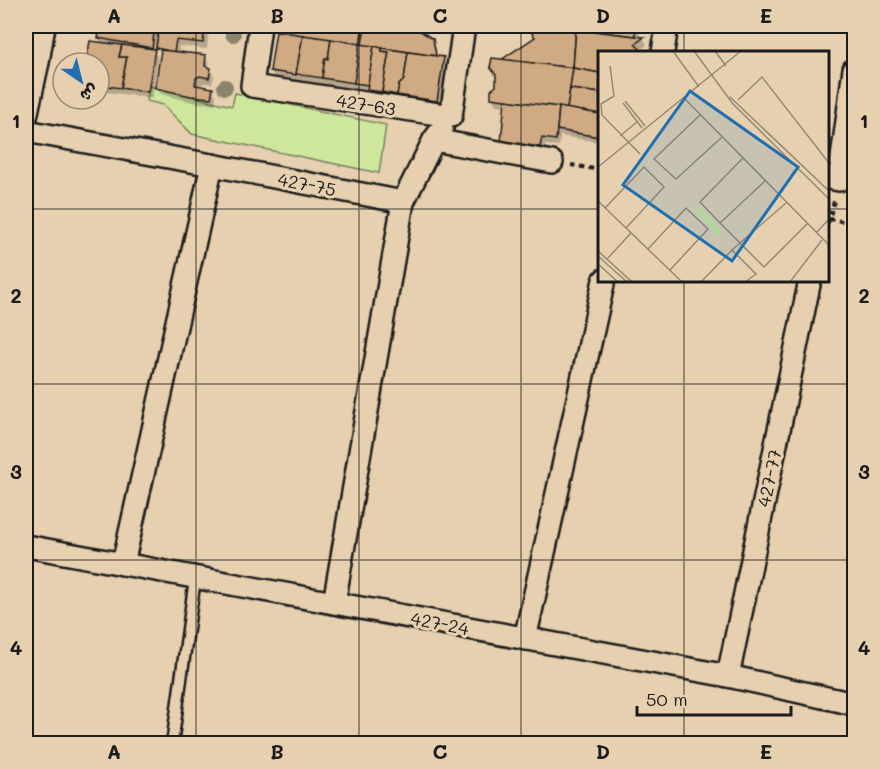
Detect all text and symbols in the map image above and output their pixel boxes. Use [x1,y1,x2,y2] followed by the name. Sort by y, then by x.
[107,2,121,28] text: A
[270,2,284,28] text: B
[433,2,448,28] text: C
[596,2,610,28] text: D
[760,2,772,28] text: E
[51,51,111,111] north arrow
[598,51,829,282] inset map
[77,80,103,107] text: ش
[335,87,397,121] street label: 427-63
[12,107,20,133] text: 1
[860,107,868,133] text: 1
[276,167,338,201] street label: 427-75
[10,282,22,308] text: 2
[858,282,870,308] text: 2
[751,447,787,509] street label: 427-77
[10,458,22,484] text: 3
[858,458,870,484] text: 3
[409,606,472,640] street label: 427-24
[10,634,23,660] text: 4
[858,634,871,660] text: 4
[637,679,792,717] scale bar
[646,687,688,711] text: 50 m
[107,738,121,764] text: A
[270,738,284,764] text: B
[433,738,448,764] text: C
[596,738,610,764] text: D
[760,738,772,764] text: E

